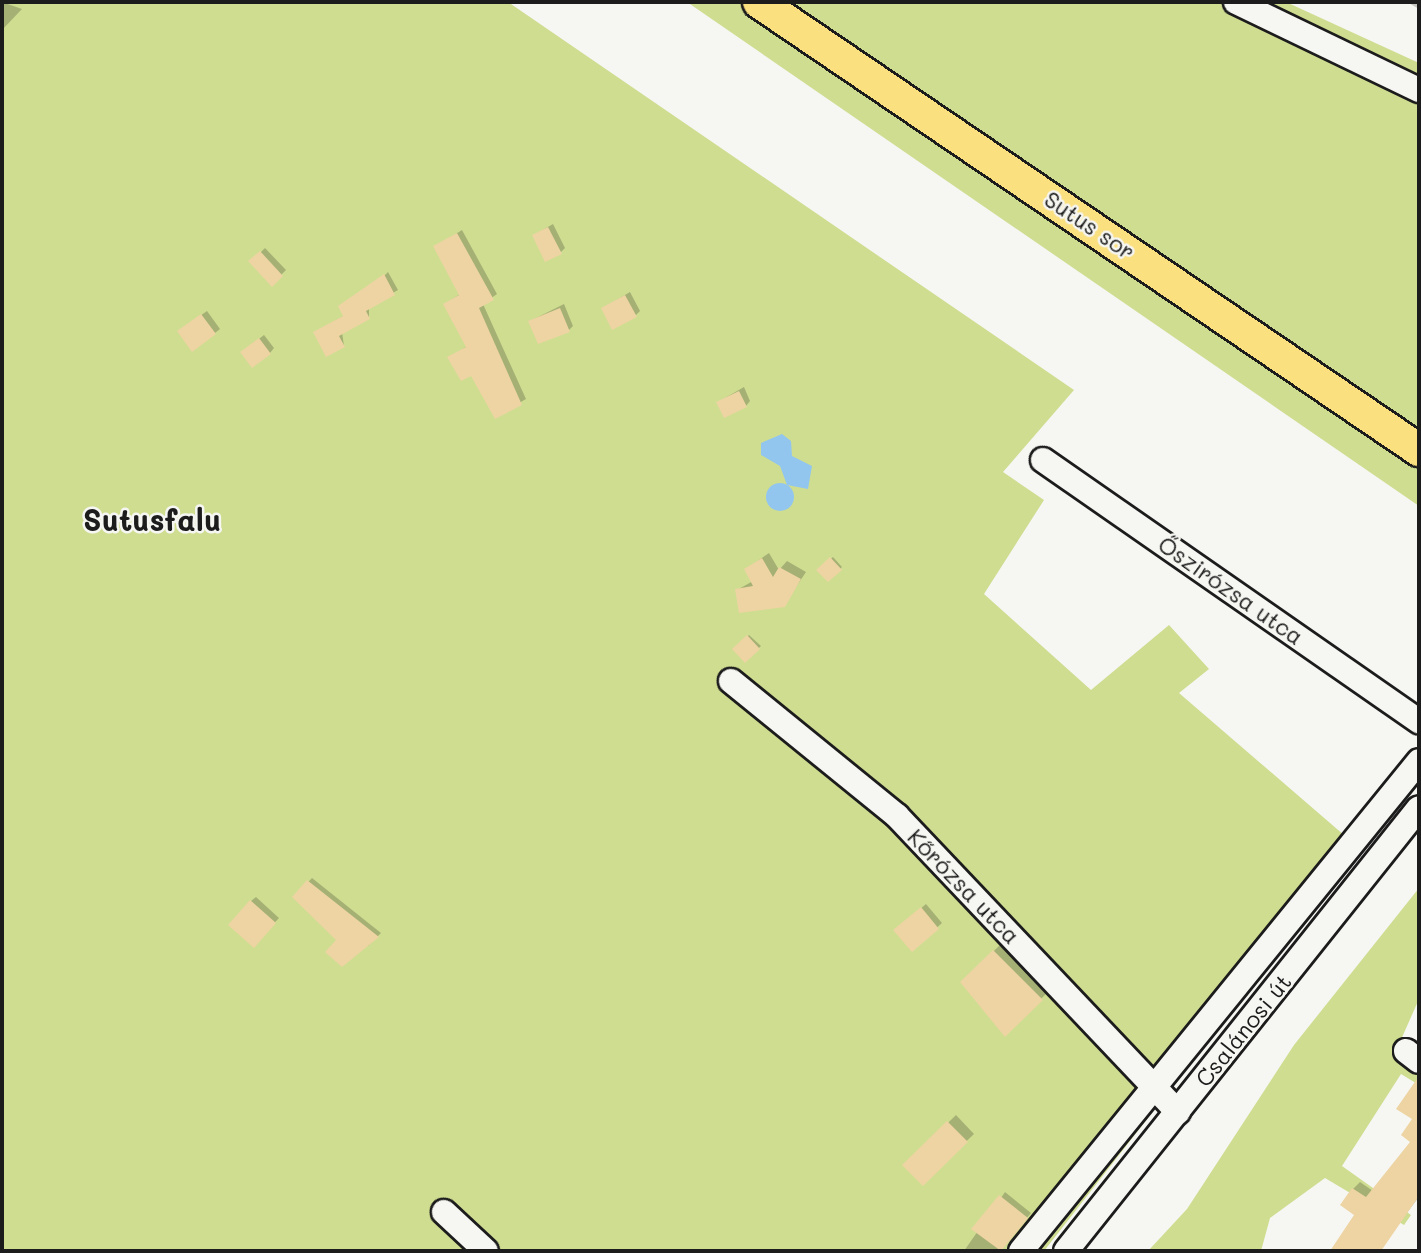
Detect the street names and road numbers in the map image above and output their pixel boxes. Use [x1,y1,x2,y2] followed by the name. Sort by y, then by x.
[1040,185,1140,265] street label: Sutus sor
[1153,530,1309,650] street label: Őszirózsa utca
[902,823,1026,949] street label: Kőrózsa utca
[1189,968,1297,1092] street label: Csalánosi út

